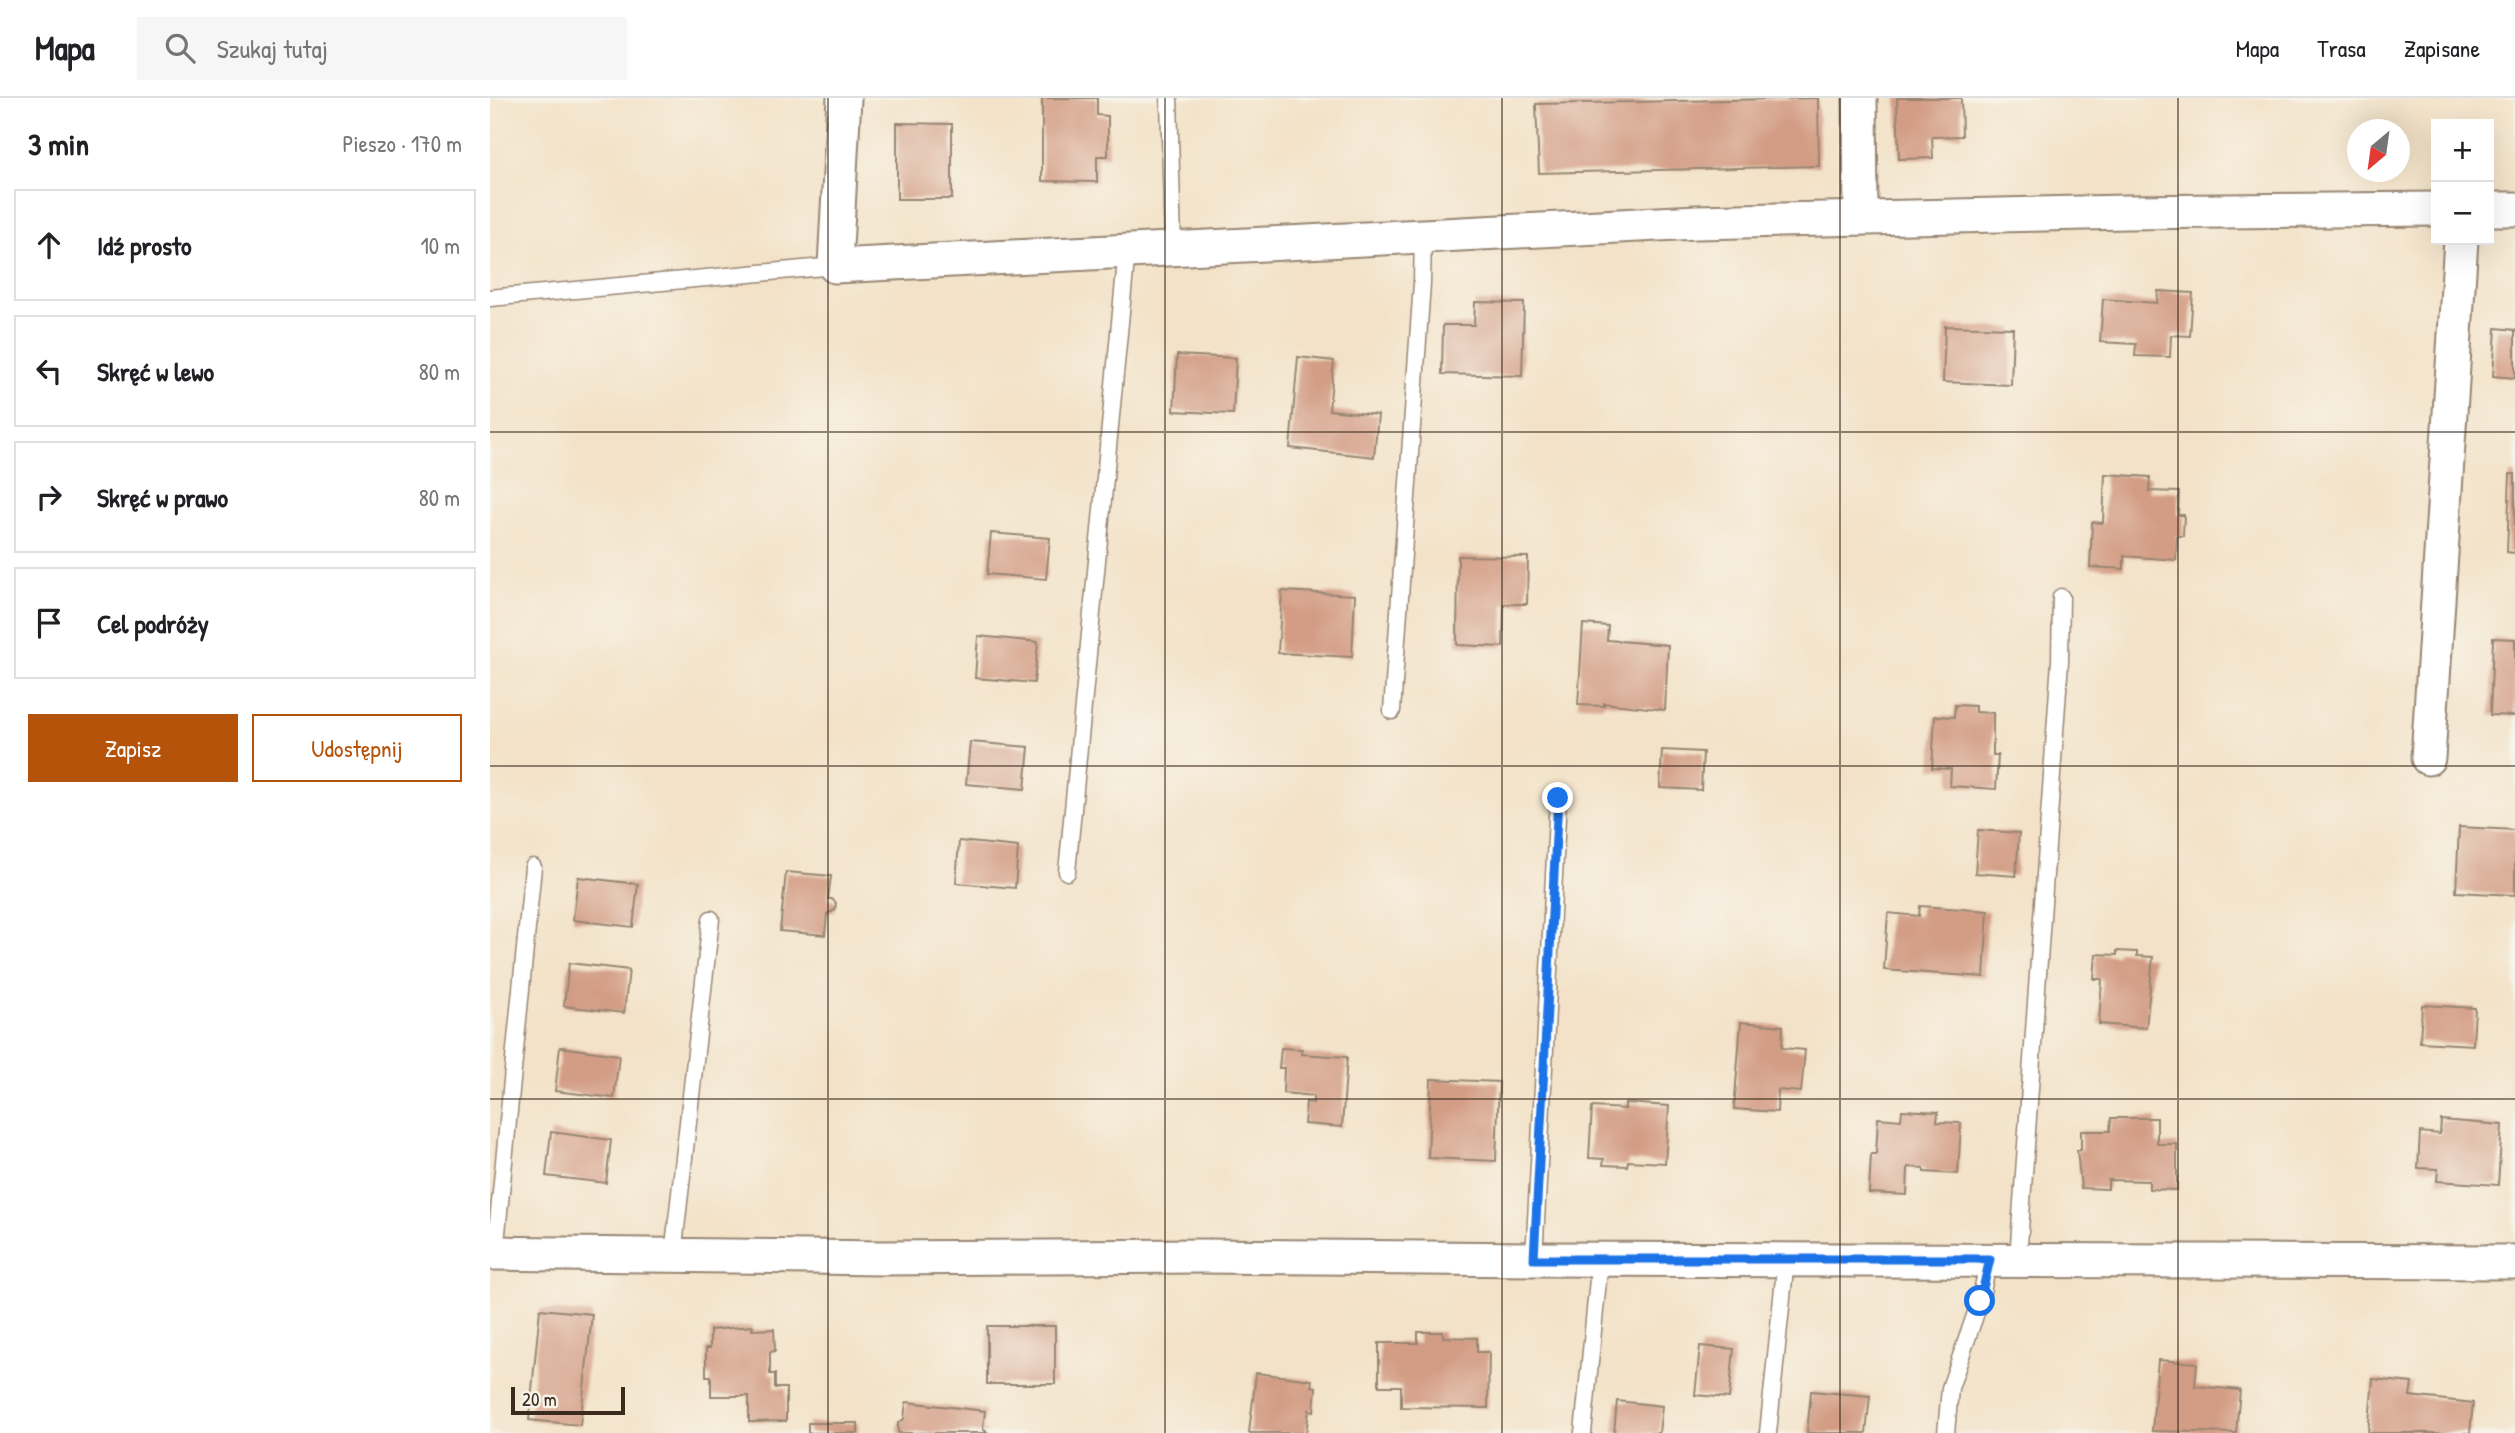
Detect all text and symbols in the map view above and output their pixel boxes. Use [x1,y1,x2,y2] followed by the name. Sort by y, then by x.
[137,17,627,80] search box
[35,26,95,70] text: Mapa
[161,29,199,67] icon: search
[217,31,328,66] text: Szukaj tutaj
[2236,32,2279,64] text: Mapa
[2317,32,2366,64] text: Trasa
[2404,32,2480,64] text: Zapisane
[2347,119,2410,182] north arrow
[2431,119,2494,245] map controls
[2431,119,2494,182] button: +
[28,124,89,164] text: 3 min
[343,128,462,159] text: Pieszo · 170 m
[2431,182,2494,245] button: −
[30,226,68,264] icon: ahead
[97,228,191,263] text: Idź prosto
[420,230,460,261] text: 10 m
[30,352,68,390] icon: left
[97,354,214,389] text: Skręć w lewo
[419,356,460,387] text: 80 m
[30,478,68,516] icon: right
[97,480,228,515] text: Skręć w prawo
[419,482,460,513] text: 80 m
[30,604,68,642] icon: arrive
[97,606,209,641] text: Cel podróży
[28,714,238,782] button: Zapisz
[252,714,462,782] button: Udostępnij
[1542,782,1573,813] route end
[1964,1285,1995,1316] route start
[511,1384,625,1416] scale bar
[522,1386,557,1412] text: 20 m

